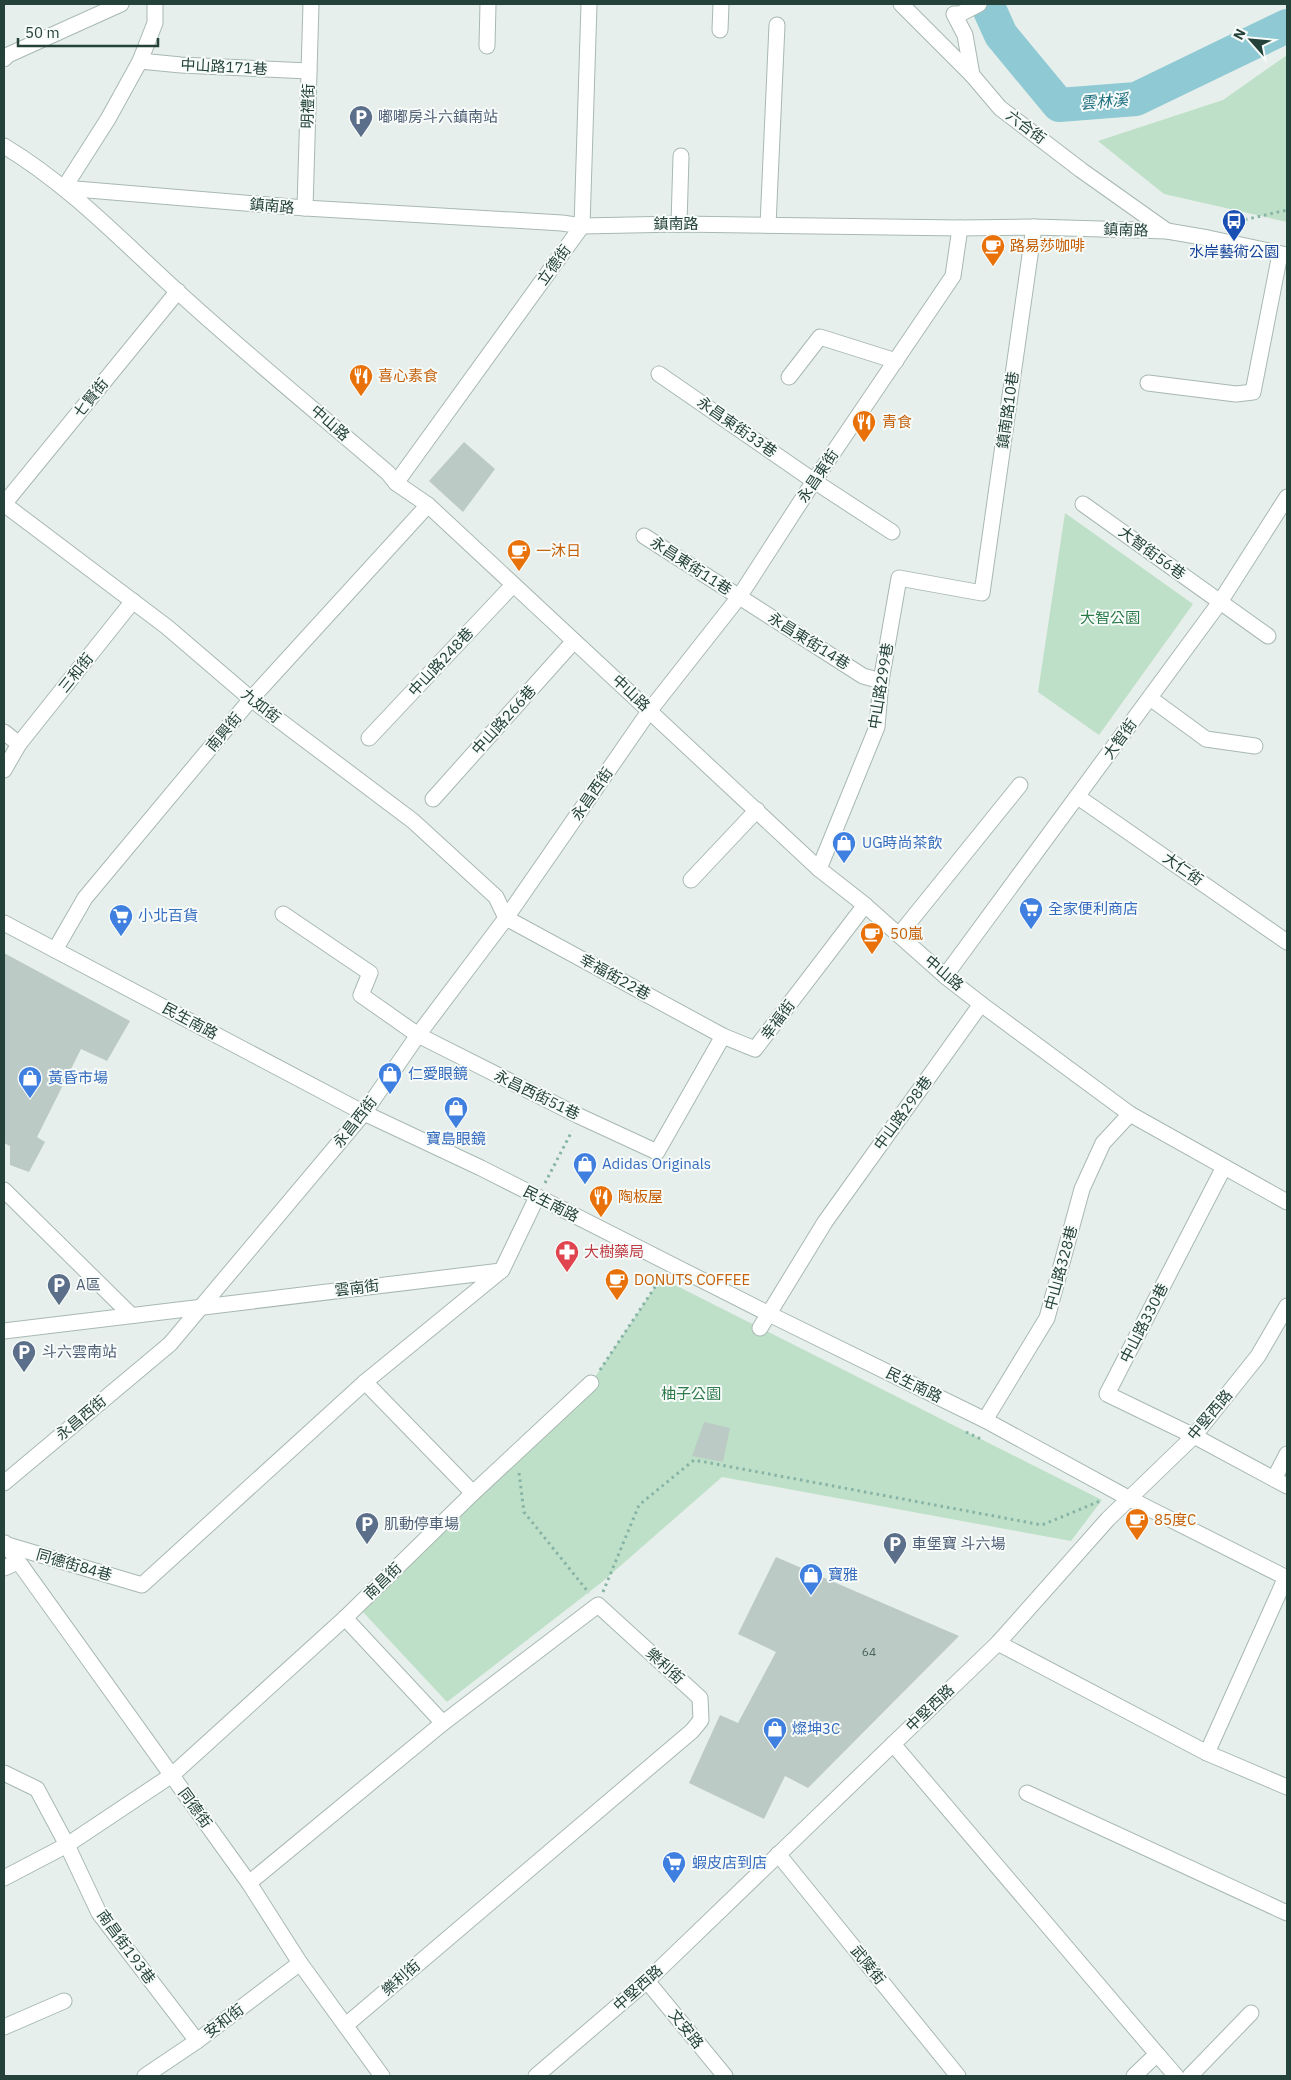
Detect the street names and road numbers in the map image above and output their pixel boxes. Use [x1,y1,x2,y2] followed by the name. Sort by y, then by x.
[180,55,268,78] street label: 中山路171巷
[297,83,318,129] street label: 明禮街
[1003,105,1050,148] street label: 六合街
[249,194,295,217] street label: 鎮南路
[653,214,699,233] street label: 鎮南路
[1103,219,1149,240] street label: 鎮南路
[533,241,575,288] street label: 立德街
[993,370,1022,450] street label: 鎮南路10巷
[69,374,112,421] street label: 七賢街
[694,392,781,461] street label: 永昌東街33巷
[307,401,354,445] street label: 中山路
[793,446,842,506] street label: 永昌東街
[1115,522,1189,583] street label: 大智街56巷
[647,532,735,599] street label: 永昌東街11巷
[765,608,854,673] street label: 永昌東街14巷
[404,623,477,700] street label: 中山路248巷
[864,641,897,730] street label: 中山路299巷
[54,649,97,696] street label: 三和街
[608,670,654,715] street label: 中山路
[467,681,540,758] street label: 中山路266巷
[238,684,285,727] street label: 九如街
[202,708,245,755] street label: 南興街
[1099,715,1141,762] street label: 大智街
[567,764,617,824] street label: 永昌西街
[1159,848,1207,889] street label: 大仁街
[577,949,654,1004] street label: 幸福街22巷
[921,951,968,994] street label: 中山路
[756,996,799,1043] street label: 幸福街
[159,998,221,1043] street label: 民生南路
[491,1066,583,1123] street label: 永昌西街51巷
[869,1072,936,1153] street label: 中山路298巷
[329,1092,381,1151] street label: 永昌西街
[520,1181,582,1226] street label: 民生南路
[1040,1223,1081,1312] street label: 中山路328巷
[333,1275,380,1300] street label: 雲南街
[1115,1280,1172,1366] street label: 中山路330巷
[883,1363,945,1406] street label: 民生南路
[1183,1386,1236,1444] street label: 中堅西路
[52,1391,110,1444] street label: 永昌西街
[34,1545,114,1584] street label: 同德街84巷
[360,1558,405,1603] street label: 南昌街
[642,1644,688,1688] street label: 樂利街
[901,1680,958,1735] street label: 中堅西路
[174,1784,216,1831] street label: 同德街
[93,1906,160,1987] street label: 南昌街193巷
[847,1941,890,1988] street label: 武陵街
[377,1956,424,2000] street label: 樂利街
[609,1960,666,2015] street label: 中堅西路
[200,1999,247,2042] street label: 安和街
[665,2005,708,2052] street label: 文安路

